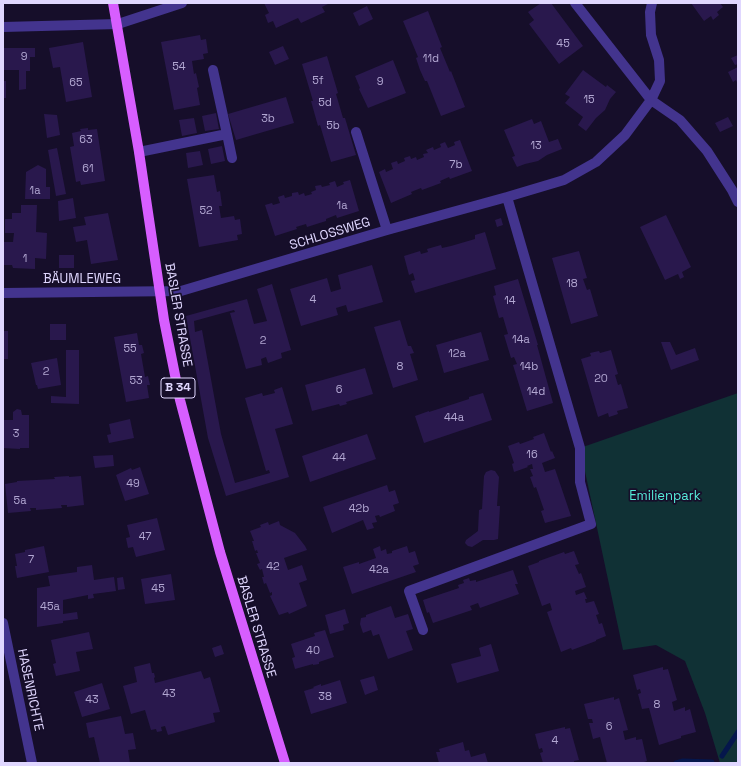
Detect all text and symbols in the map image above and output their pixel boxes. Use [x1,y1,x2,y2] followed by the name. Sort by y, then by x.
[556,37,570,51] house number: 45
[21,50,27,64] house number: 9
[423,52,439,66] house number: 11d
[172,60,186,74] house number: 54
[312,74,324,88] house number: 5f
[377,75,383,89] house number: 9
[69,76,83,90] house number: 65
[583,93,595,107] house number: 15
[318,96,332,110] house number: 5d
[261,112,275,126] house number: 3b
[326,119,340,133] house number: 5b
[79,133,93,147] house number: 63
[530,139,542,153] house number: 13
[449,158,463,172] house number: 7b
[82,162,94,176] house number: 61
[30,184,40,198] house number: 1a
[337,199,347,213] house number: 1a
[199,204,213,218] house number: 52
[288,214,372,254] street label: SCHLOSSWEG
[23,252,27,266] house number: 1
[161,262,195,368] street label: BASLER STRASSE
[43,271,121,287] street label: BÄUMLEWEG
[566,277,578,291] house number: 18
[310,293,316,307] house number: 4
[504,294,516,308] house number: 14
[512,333,530,347] house number: 14a
[260,334,266,348] house number: 2
[123,342,137,356] house number: 55
[448,347,466,361] house number: 12a
[397,360,403,374] house number: 8
[520,360,538,374] house number: 14b
[43,365,49,379] house number: 2
[594,372,608,386] house number: 20
[129,374,143,388] house number: 53
[161,378,195,398] road number: B 34
[336,383,342,397] house number: 6
[527,385,545,399] house number: 14d
[444,411,464,425] house number: 44a
[13,427,19,441] house number: 3
[526,448,538,462] house number: 16
[332,451,346,465] house number: 44
[126,477,140,491] house number: 49
[629,488,701,504] park label: Emilienpark
[14,494,26,508] house number: 5a
[349,502,369,516] house number: 42b
[139,530,151,544] house number: 47
[28,553,34,567] house number: 7
[266,560,280,574] house number: 42
[369,563,389,577] house number: 42a
[233,574,279,680] street label: BASLER STRASSE
[151,582,165,596] house number: 45
[40,600,60,614] house number: 45a
[306,644,320,658] house number: 40
[14,647,46,733] street label: HASENRICHTE
[162,687,176,701] house number: 43
[318,690,332,704] house number: 38
[85,693,99,707] house number: 43
[654,698,660,712] house number: 8
[606,720,612,734] house number: 6
[552,734,558,748] house number: 4

